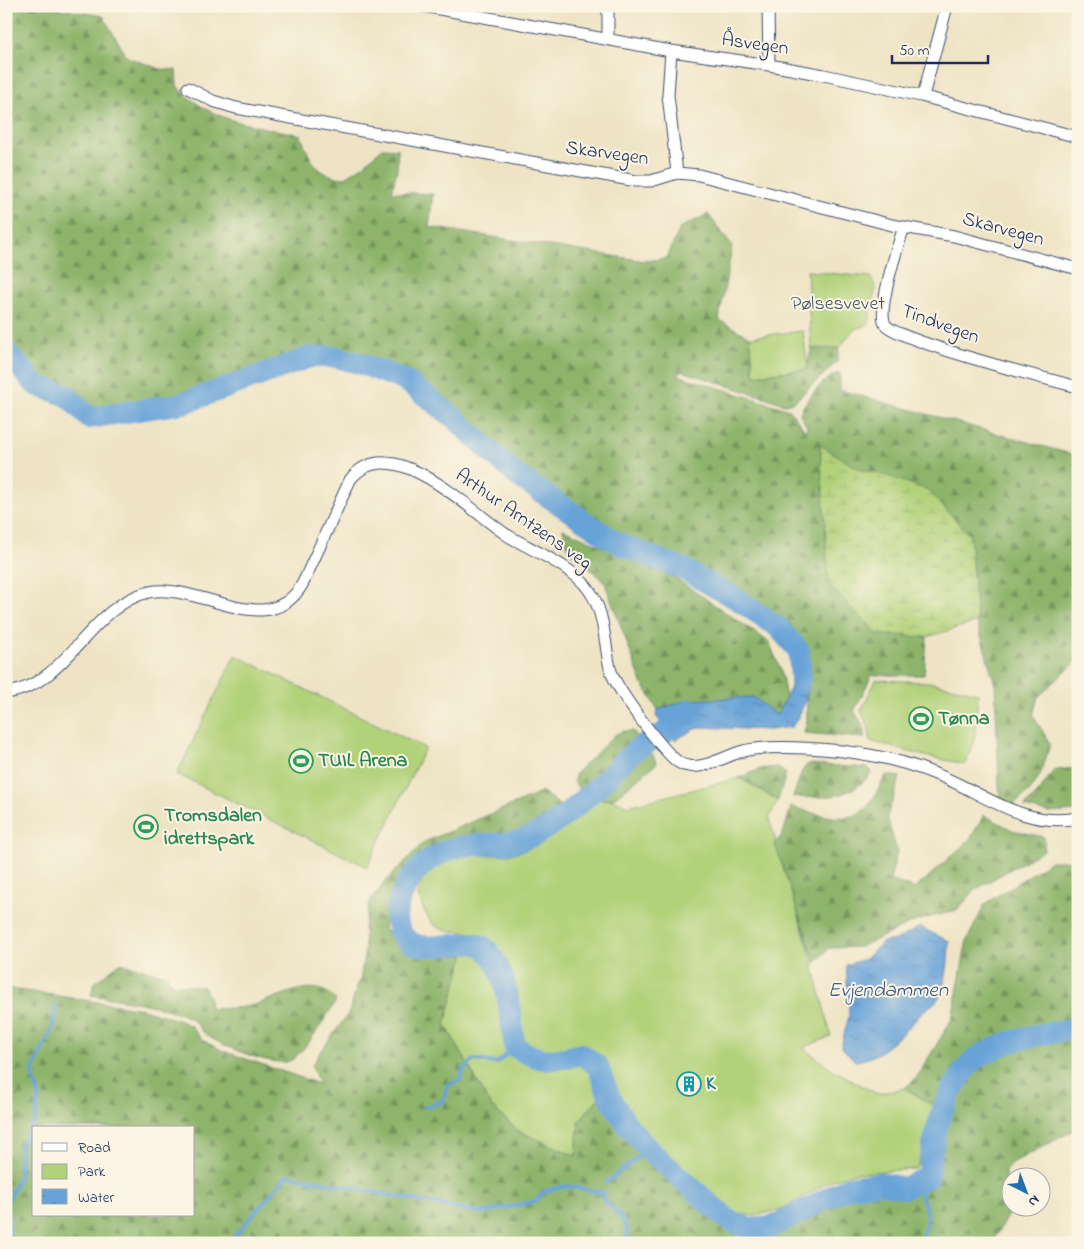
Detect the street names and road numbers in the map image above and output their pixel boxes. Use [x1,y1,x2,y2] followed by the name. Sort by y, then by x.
[719,26,791,65] street label: Åsvegen
[563,134,651,175] street label: Skarvegen
[959,205,1047,256] street label: Skarvegen
[897,297,983,354] street label: Tindvegen
[448,462,597,579] street label: Arthur Arntzens veg

